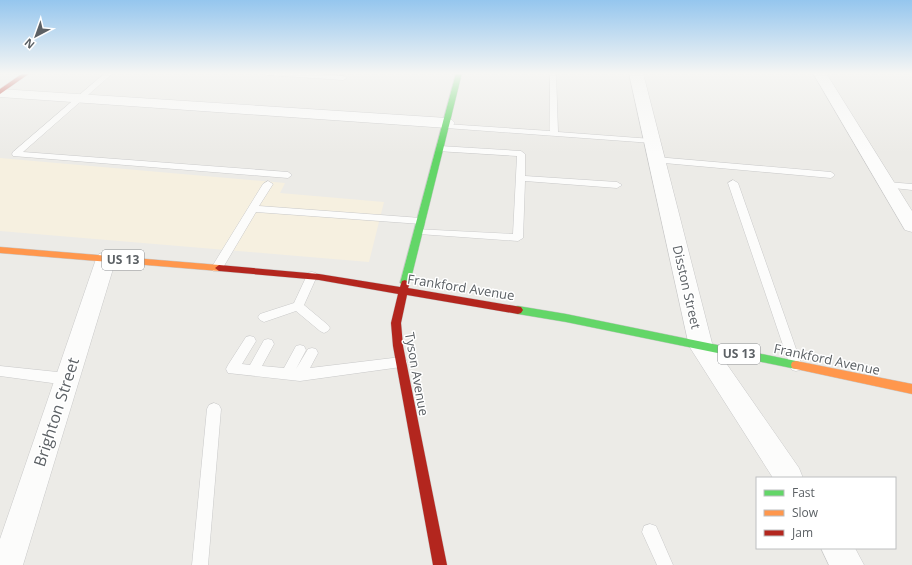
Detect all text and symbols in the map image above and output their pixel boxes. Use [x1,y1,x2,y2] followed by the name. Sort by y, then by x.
[16,16,56,56] north arrow
[21,35,37,53] text: N
[669,243,705,331] street label: Disston Street
[102,250,144,270] road number: US 13
[406,270,516,304] street label: Frankford Avenue
[401,331,433,417] street label: Tyson Avenue
[772,339,882,379] street label: Frankford Avenue
[718,344,760,364] road number: US 13
[28,354,84,469] street label: Brighton Street
[756,477,896,549] legend
[792,484,815,501] text: Fast
[792,504,819,521] text: Slow
[791,524,813,541] text: Jam

